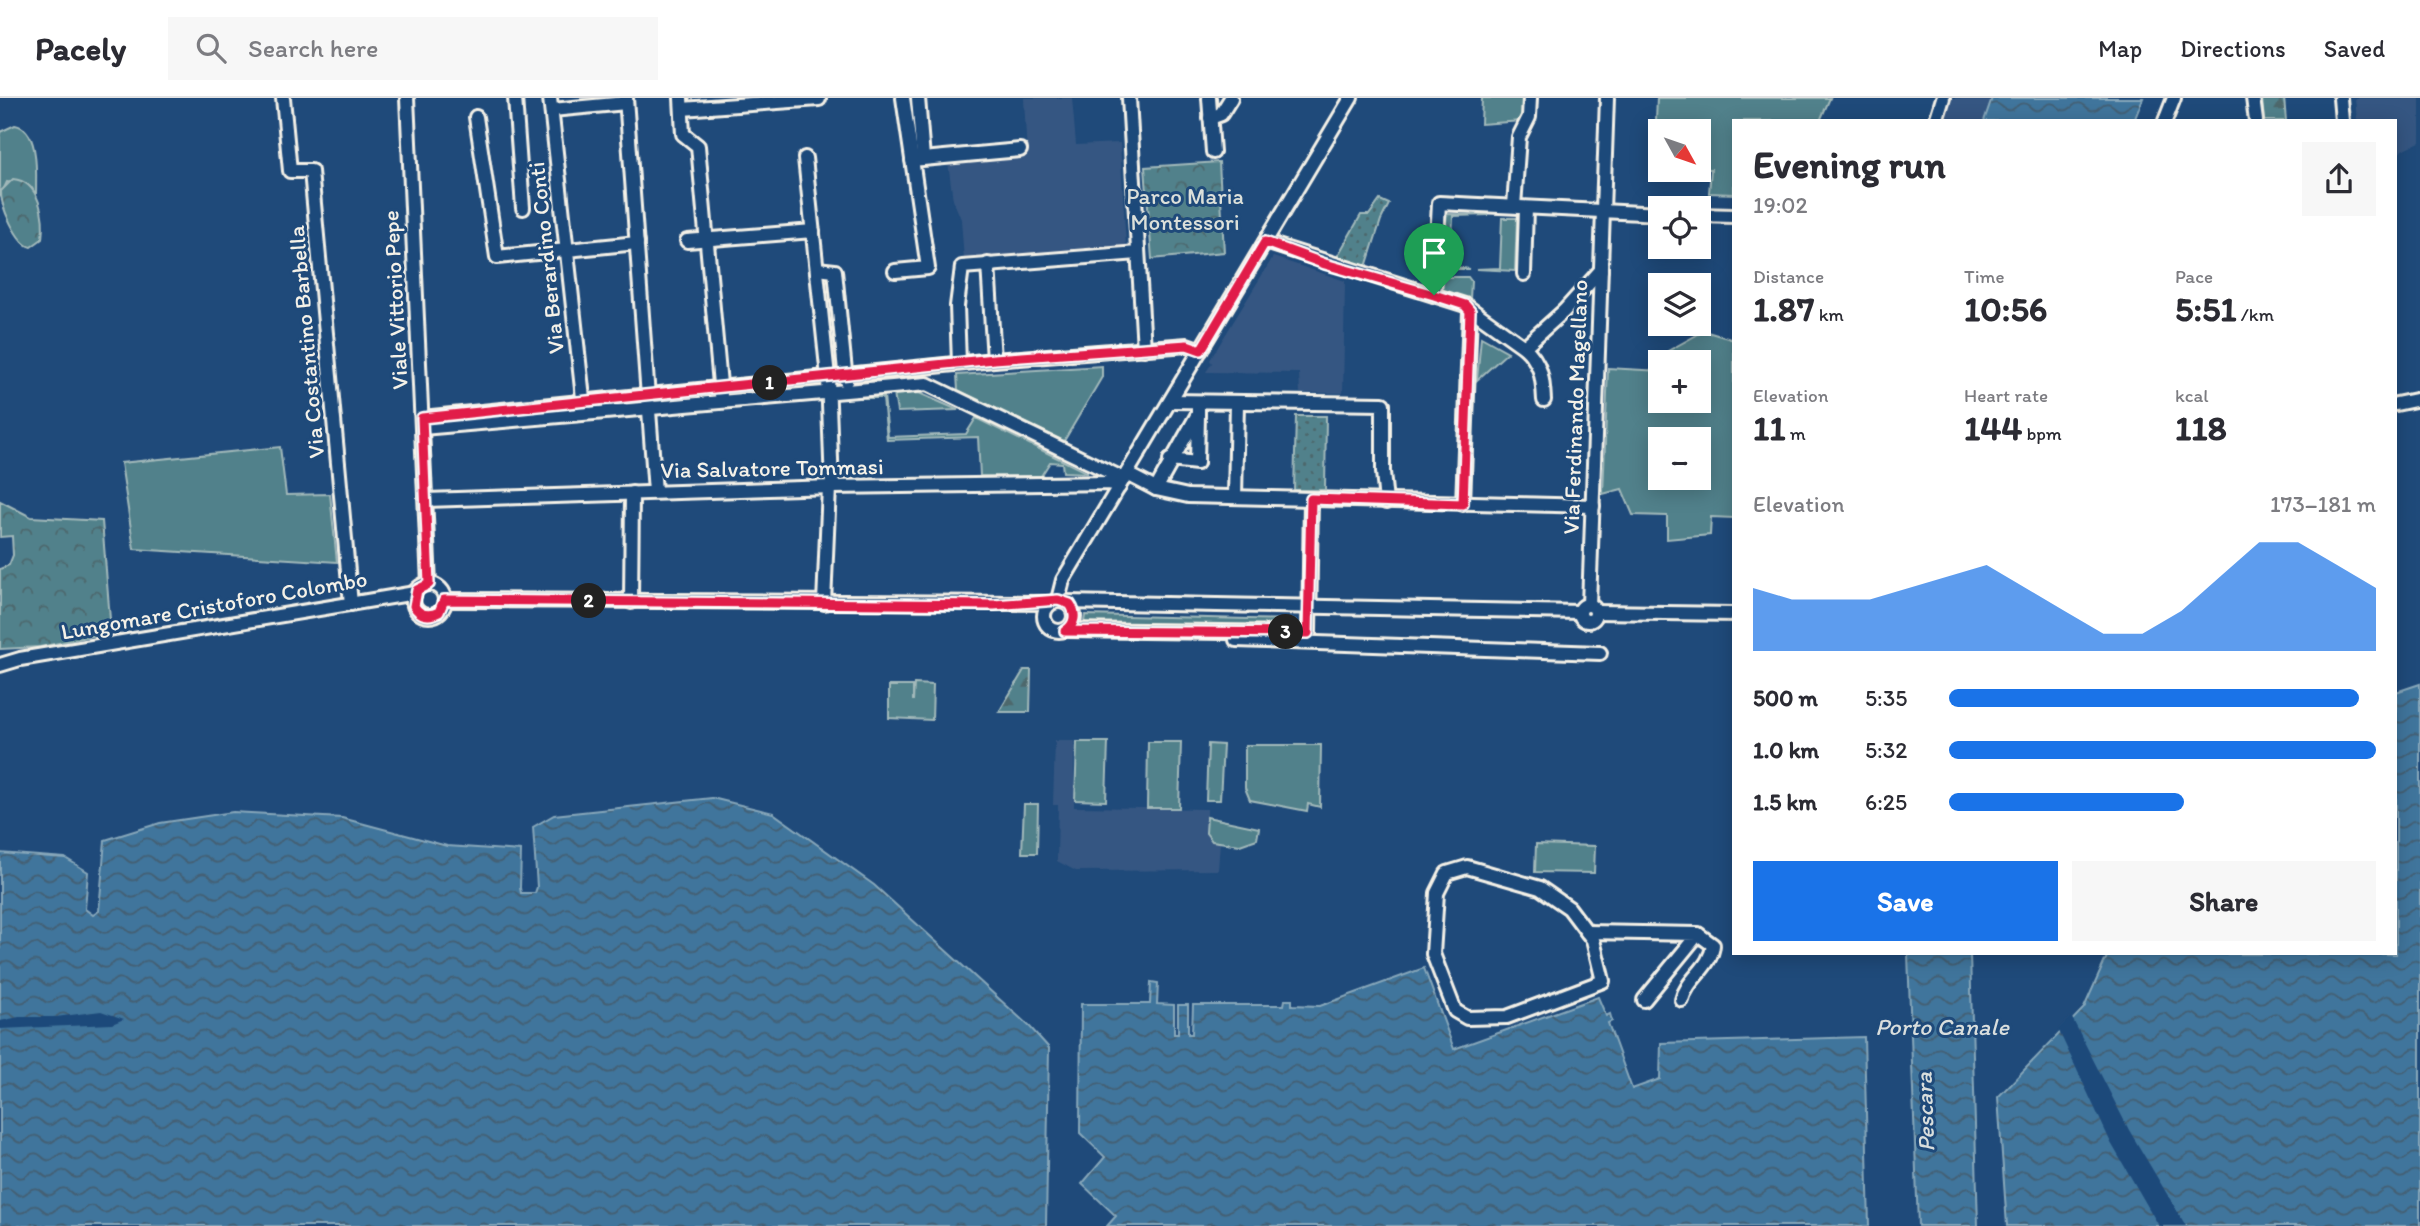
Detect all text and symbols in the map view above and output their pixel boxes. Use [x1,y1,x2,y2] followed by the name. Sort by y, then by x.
[168,17,658,80] search box
[35,29,126,68] text: Pacely
[192,29,230,67] icon: search
[248,32,378,64] text: Search here
[2098,34,2142,63] text: Map
[2180,34,2286,63] text: Directions
[2324,34,2385,63] text: Saved
[1648,119,1712,182] north arrow
[1648,119,1711,490] map controls
[1753,142,1946,188] text: Evening run
[2302,142,2376,216] button: share
[522,161,570,355] street label: Via Berardino Conti
[1126,182,1244,236] park label: Parco Maria Montessori
[1753,191,1808,219] text: 19:02
[1648,196,1711,259] button: locate
[376,210,414,390] street label: Viale Vittorio Pepe
[1404,223,1464,295] pin
[282,224,330,460] street label: Via Costantino Barbella
[1415,234,1453,272] icon: arrive
[1753,265,1824,288] text: Distance
[1964,265,2005,288] text: Time
[2175,265,2213,288] text: Pace
[1648,273,1711,336] button: layers
[1557,279,1593,535] street label: Via Ferdinando Magellano
[1753,288,1814,330] text: 1.87
[1964,288,2047,330] text: 10:56
[2175,288,2237,330] text: 5:51
[1814,303,1844,326] text: km
[2237,303,2274,326] text: /km
[1648,350,1711,413] button: +
[752,366,788,400] pin: 1
[765,371,774,394] text: 1
[1753,384,1829,407] text: Elevation
[1964,384,2048,407] text: Heart rate
[2175,384,2209,407] text: kcal
[1753,407,1785,449] text: 11
[1964,407,2022,449] text: 144
[2175,407,2227,449] text: 118
[1785,422,1806,445] text: m
[2022,422,2062,445] text: bpm
[1648,427,1711,490] button: −
[660,452,884,484] street label: Via Salvatore Tommasi
[1753,490,1844,518] text: Elevation
[2270,490,2376,518] text: 173–181 m
[59,564,369,646] street label: Lungomare Cristoforo Colombo
[572,584,606,618] pin: 2
[584,589,594,612] text: 2
[1268,614,1304,650] pin: 3
[1280,620,1291,643] text: 3
[1753,684,1818,712] text: 500 m
[1865,684,1907,712] text: 5:35
[1753,736,1819,764] text: 1.0 km
[1865,736,1907,764] text: 5:32
[1753,788,1817,816] text: 1.5 km
[1865,788,1907,816] text: 6:25
[1753,861,2058,941] button: Save
[2072,861,2376,941] button: Share
[1875,1012,2010,1041] water label: Porto Canale
[1909,1071,1940,1152] water label: Pescara

